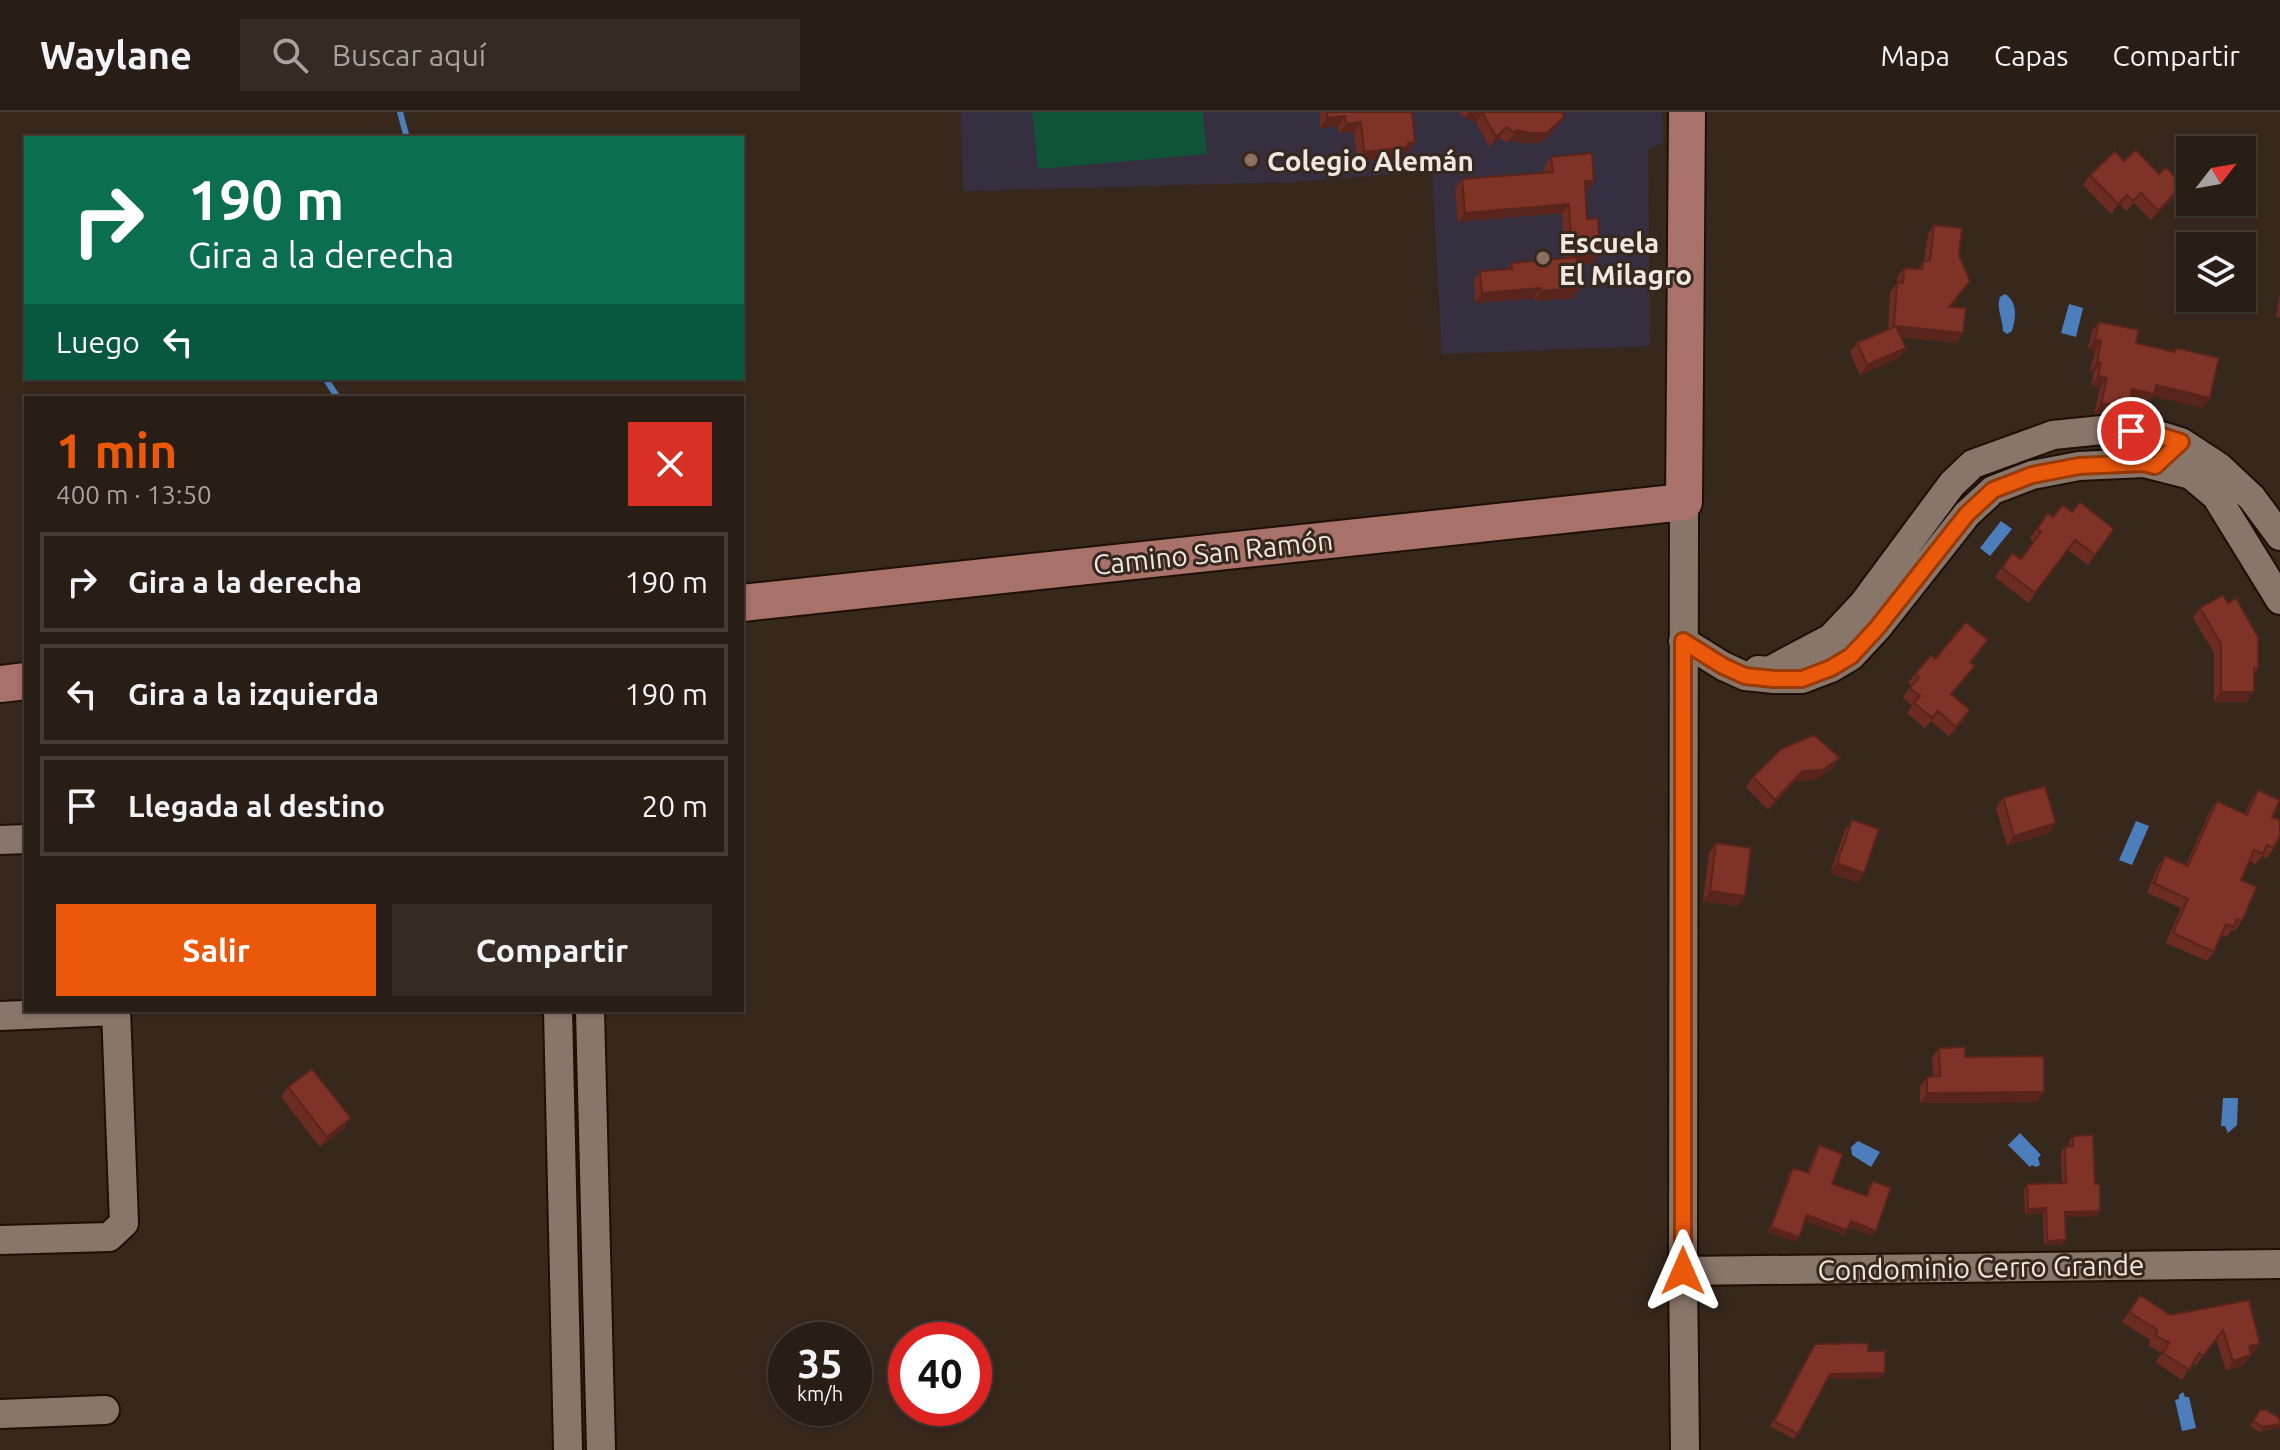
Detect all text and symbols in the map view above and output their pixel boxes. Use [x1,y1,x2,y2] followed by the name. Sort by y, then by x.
[240,19,800,91] search box
[268,33,312,77] icon: search
[40,34,192,76] text: Waylane
[332,38,486,72] text: Buscar aquí
[1880,40,1950,71] text: Mapa
[1994,40,2069,71] text: Capas
[2113,40,2240,71] text: Compartir
[2176,136,2256,216] north arrow
[2176,136,2256,312] map controls
[1267,145,1474,176] place label: Colegio Alemán
[1242,151,1260,169] marker: Colegio Alemán
[56,168,160,272] icon: right
[188,168,344,231] text: 190 m
[1559,227,1692,290] place label: Escuela El Milagro
[2176,232,2256,312] button: layers
[188,234,454,275] text: Gira a la derecha
[1534,249,1552,267] marker: Escuela El Milagro
[156,320,200,364] icon: left
[56,325,140,359] text: Luego
[2097,397,2165,465] pin
[2109,409,2153,453] icon: arrive
[628,422,712,506] button: close
[56,423,177,477] text: 1 min
[56,480,212,509] text: 400 m · 13:50
[1091,524,1335,580] street label: Camino San Ramón
[60,560,104,604] icon: right
[128,565,362,599] text: Gira a la derecha
[624,565,708,599] text: 190 m
[60,672,104,716] icon: left
[128,677,379,711] text: Gira a la izquierda
[624,677,708,711] text: 190 m
[60,784,104,828] icon: arrive
[128,789,385,823] text: Llegada al destino
[641,789,708,823] text: 20 m
[56,904,376,996] button: Salir
[392,904,712,996] button: Compartir
[1641,1229,1725,1313] position arrow
[1817,1249,2145,1285] street label: Condominio Cerro Grande
[888,1322,992,1426] speed limit sign: 40
[797,1341,843,1386] text: 35
[797,1382,843,1405] text: km/h

